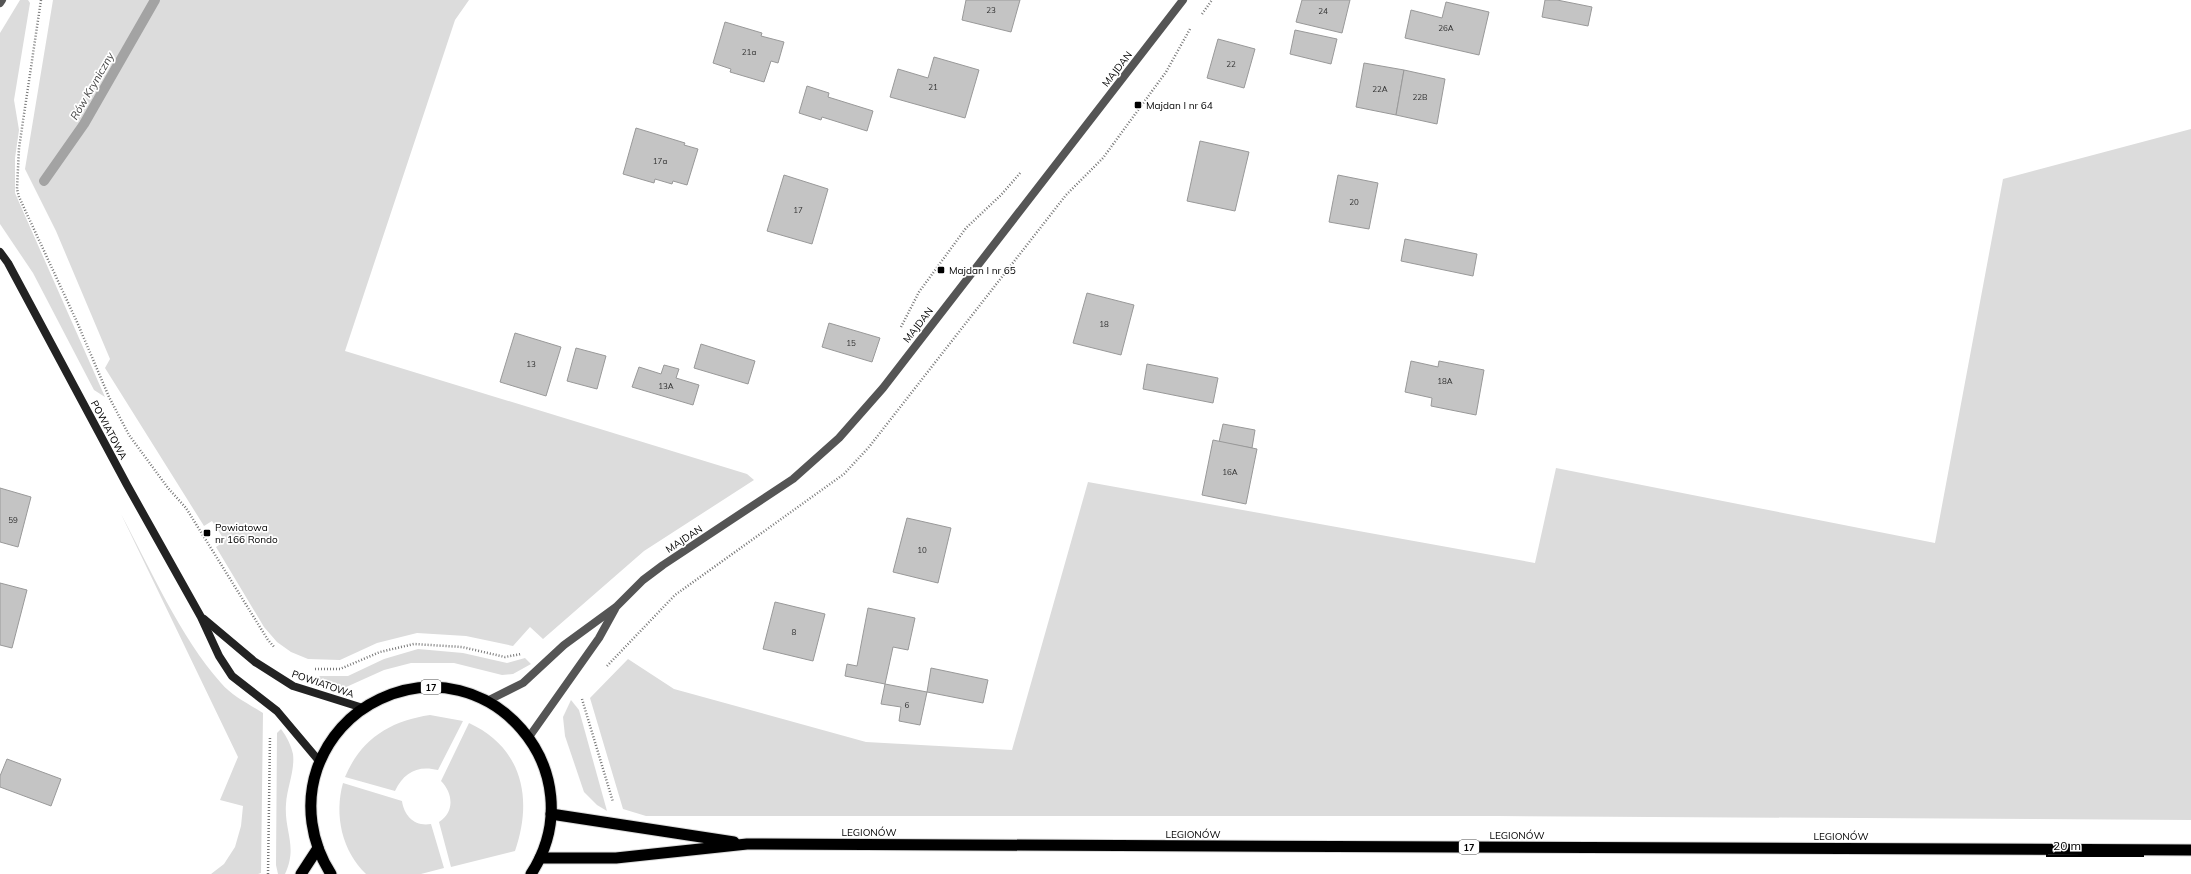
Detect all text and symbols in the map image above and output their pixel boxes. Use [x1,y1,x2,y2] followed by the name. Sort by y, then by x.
[986,5,996,15] house number: 23
[1318,6,1328,16] house number: 24
[1438,23,1454,33] house number: 26A
[742,47,756,57] house number: 21a
[67,49,118,122] water label: Rów Kryniczny
[1099,49,1135,89] street label: MAJDAN
[1226,59,1236,69] house number: 22
[928,82,938,92] house number: 21
[1372,84,1388,94] house number: 22A
[1412,92,1428,102] house number: 22B
[1146,99,1213,112] place label: Majdan I nr 64
[1133,100,1143,110] marker: Majdan I nr 64
[653,156,667,166] house number: 17a
[1349,197,1359,207] house number: 20
[793,205,803,215] house number: 17
[949,264,1016,277] place label: Majdan I nr 65
[936,265,946,275] marker: Majdan I nr 65
[900,305,936,345] street label: MAJDAN
[1099,319,1109,329] house number: 18
[846,338,856,348] house number: 15
[526,359,536,369] house number: 13
[1437,376,1453,386] house number: 18A
[658,381,674,391] house number: 13A
[88,398,130,462] street label: POWIATOWA
[1222,467,1238,477] house number: 16A
[8,515,18,525] house number: 59
[215,521,278,546] place label: Powiatowa nr 166 Rondo
[663,522,705,556] street label: MAJDAN
[202,528,212,538] marker: Powiatowa nr 166 Rondo
[917,545,927,555] house number: 10
[792,627,797,637] house number: 8
[290,667,357,701] street label: POWIATOWA
[421,680,441,694] road number: 17
[905,700,910,710] house number: 6
[841,826,897,839] street label: LEGIONÓW
[1165,828,1221,841] street label: LEGIONÓW
[1489,829,1545,842] street label: LEGIONÓW
[1813,830,1869,843] street label: LEGIONÓW
[2047,832,2143,858] scale bar
[2053,838,2081,853] text: 20 m
[1459,840,1479,854] road number: 17

